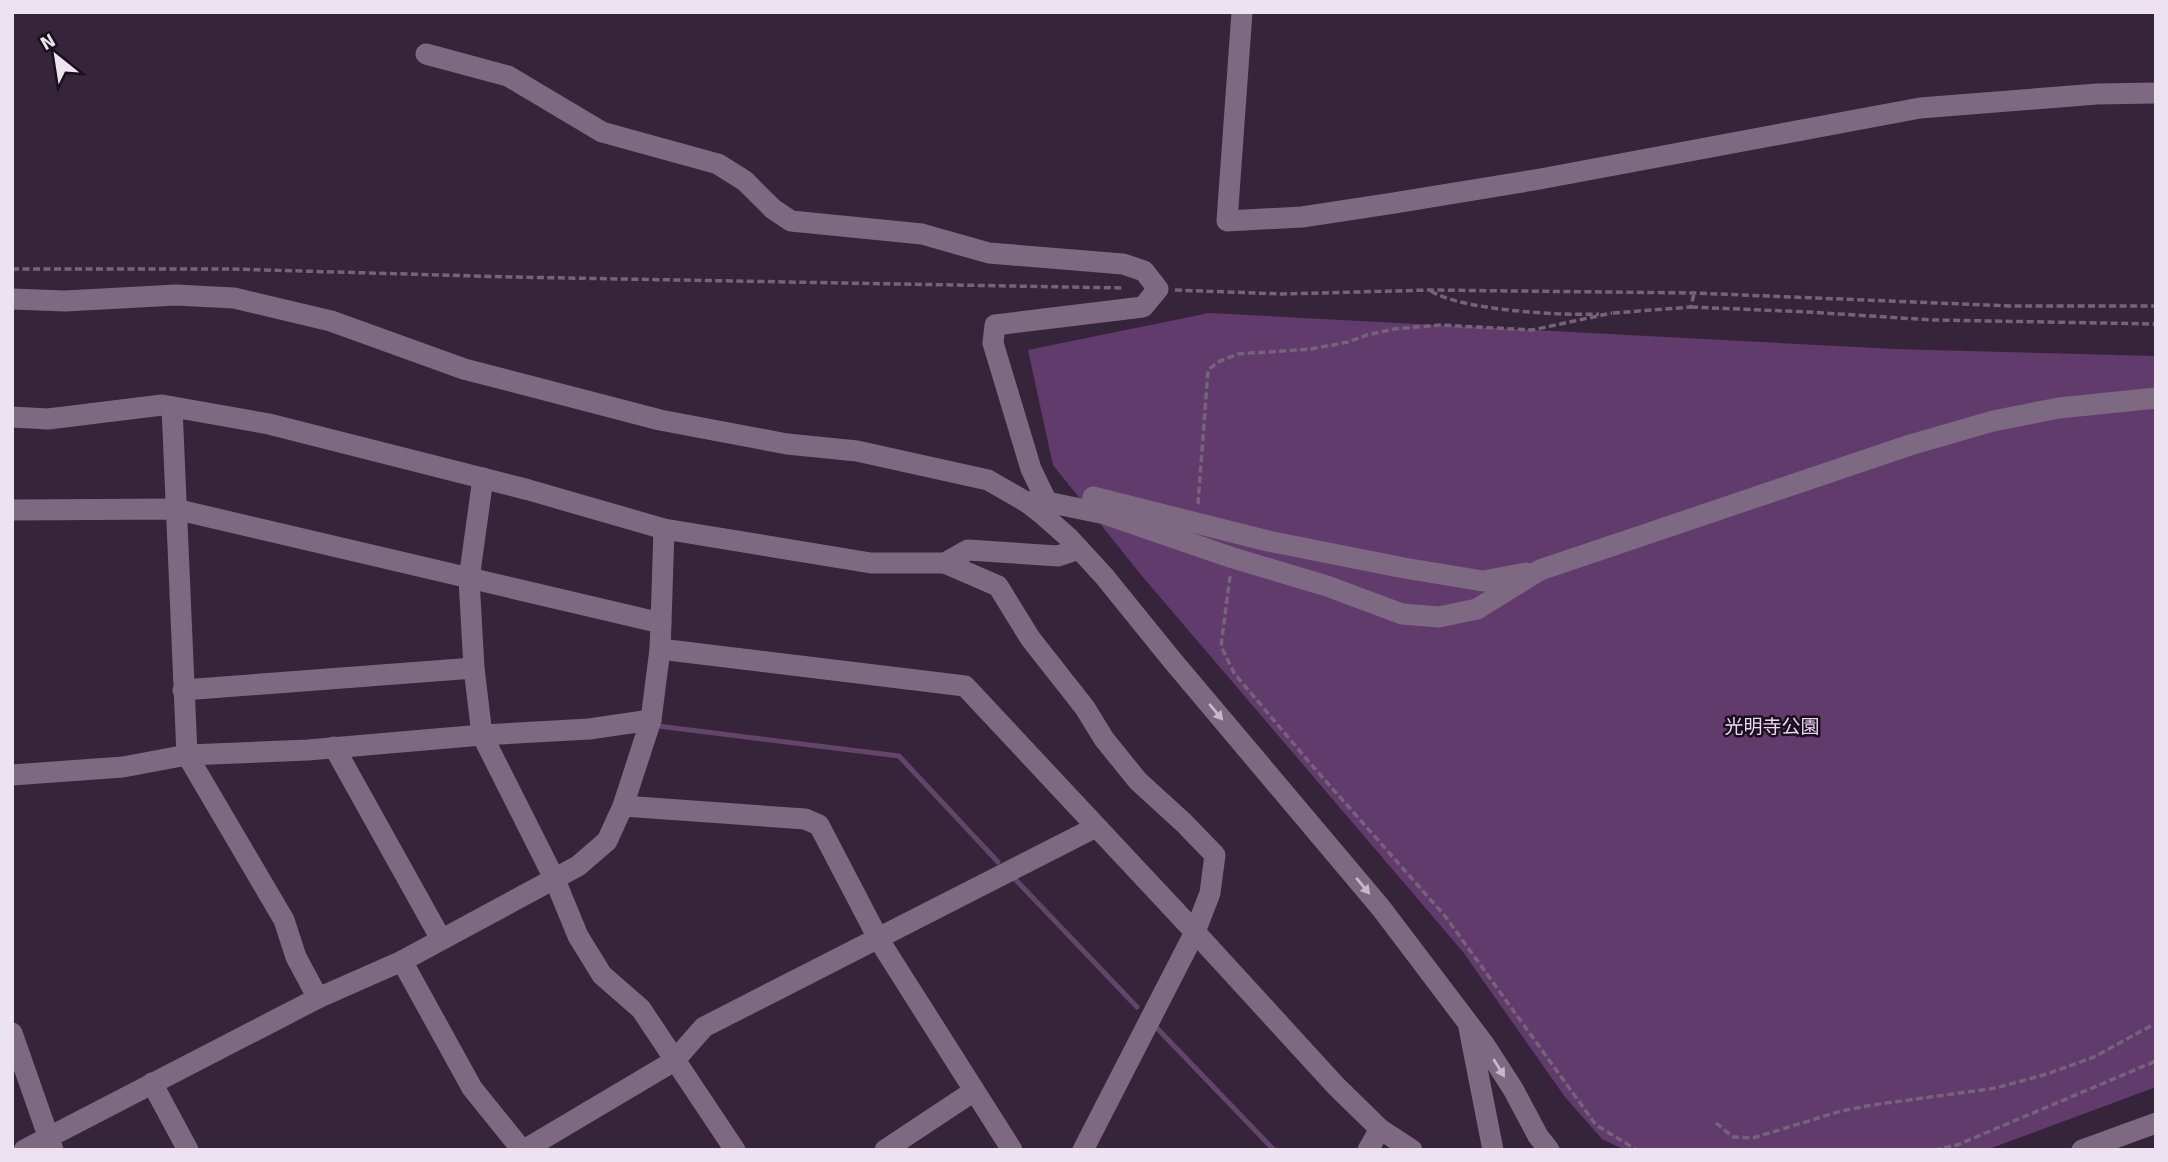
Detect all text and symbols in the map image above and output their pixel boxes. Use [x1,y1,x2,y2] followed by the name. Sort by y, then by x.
[21,21,91,91] north arrow
[36,28,60,56] text: N
[1208,704,1223,721] one-way arrow
[1724,715,1820,739] park label: 光明寺公園
[1355,877,1371,895] one-way arrow
[1493,1058,1506,1078] one-way arrow

